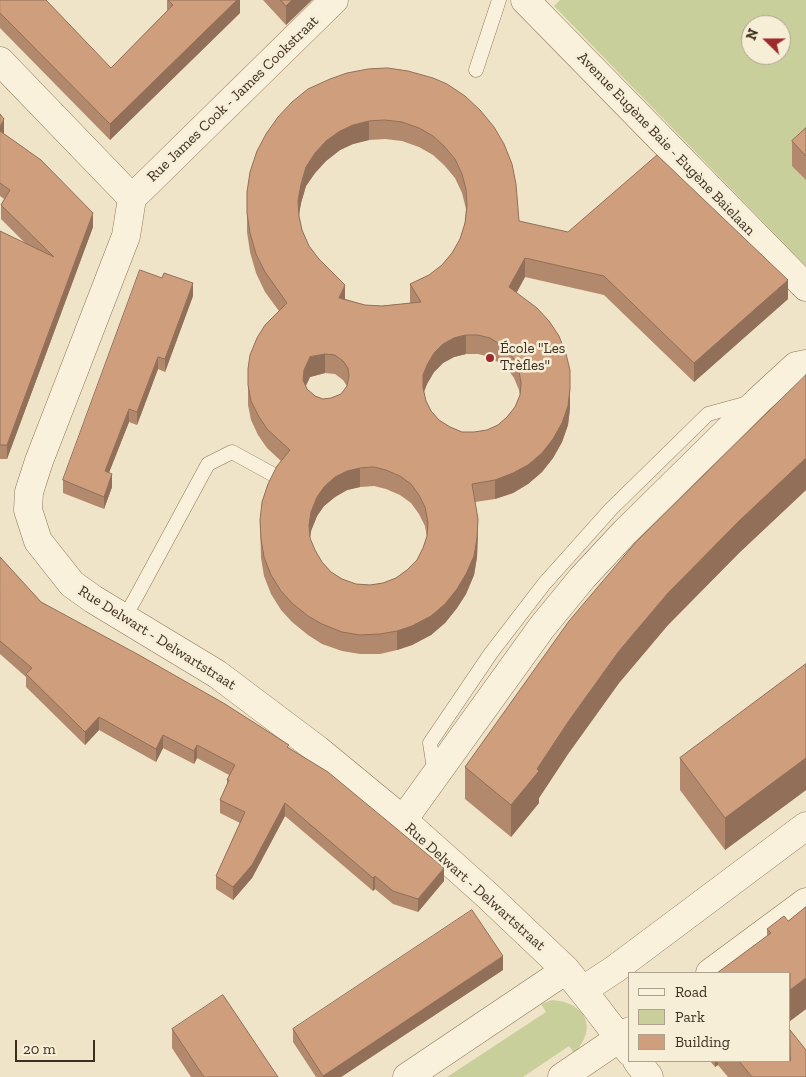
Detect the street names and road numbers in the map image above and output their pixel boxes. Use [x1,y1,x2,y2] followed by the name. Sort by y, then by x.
[143,12,323,186] street label: Rue James Cook - James Cookstraat
[573,48,759,240] street label: Avenue Eugène Baie - Eugène Baielaan
[75,582,239,694] street label: Rue Delwart - Delwartstraat
[401,819,549,955] street label: Rue Delwart - Delwartstraat

